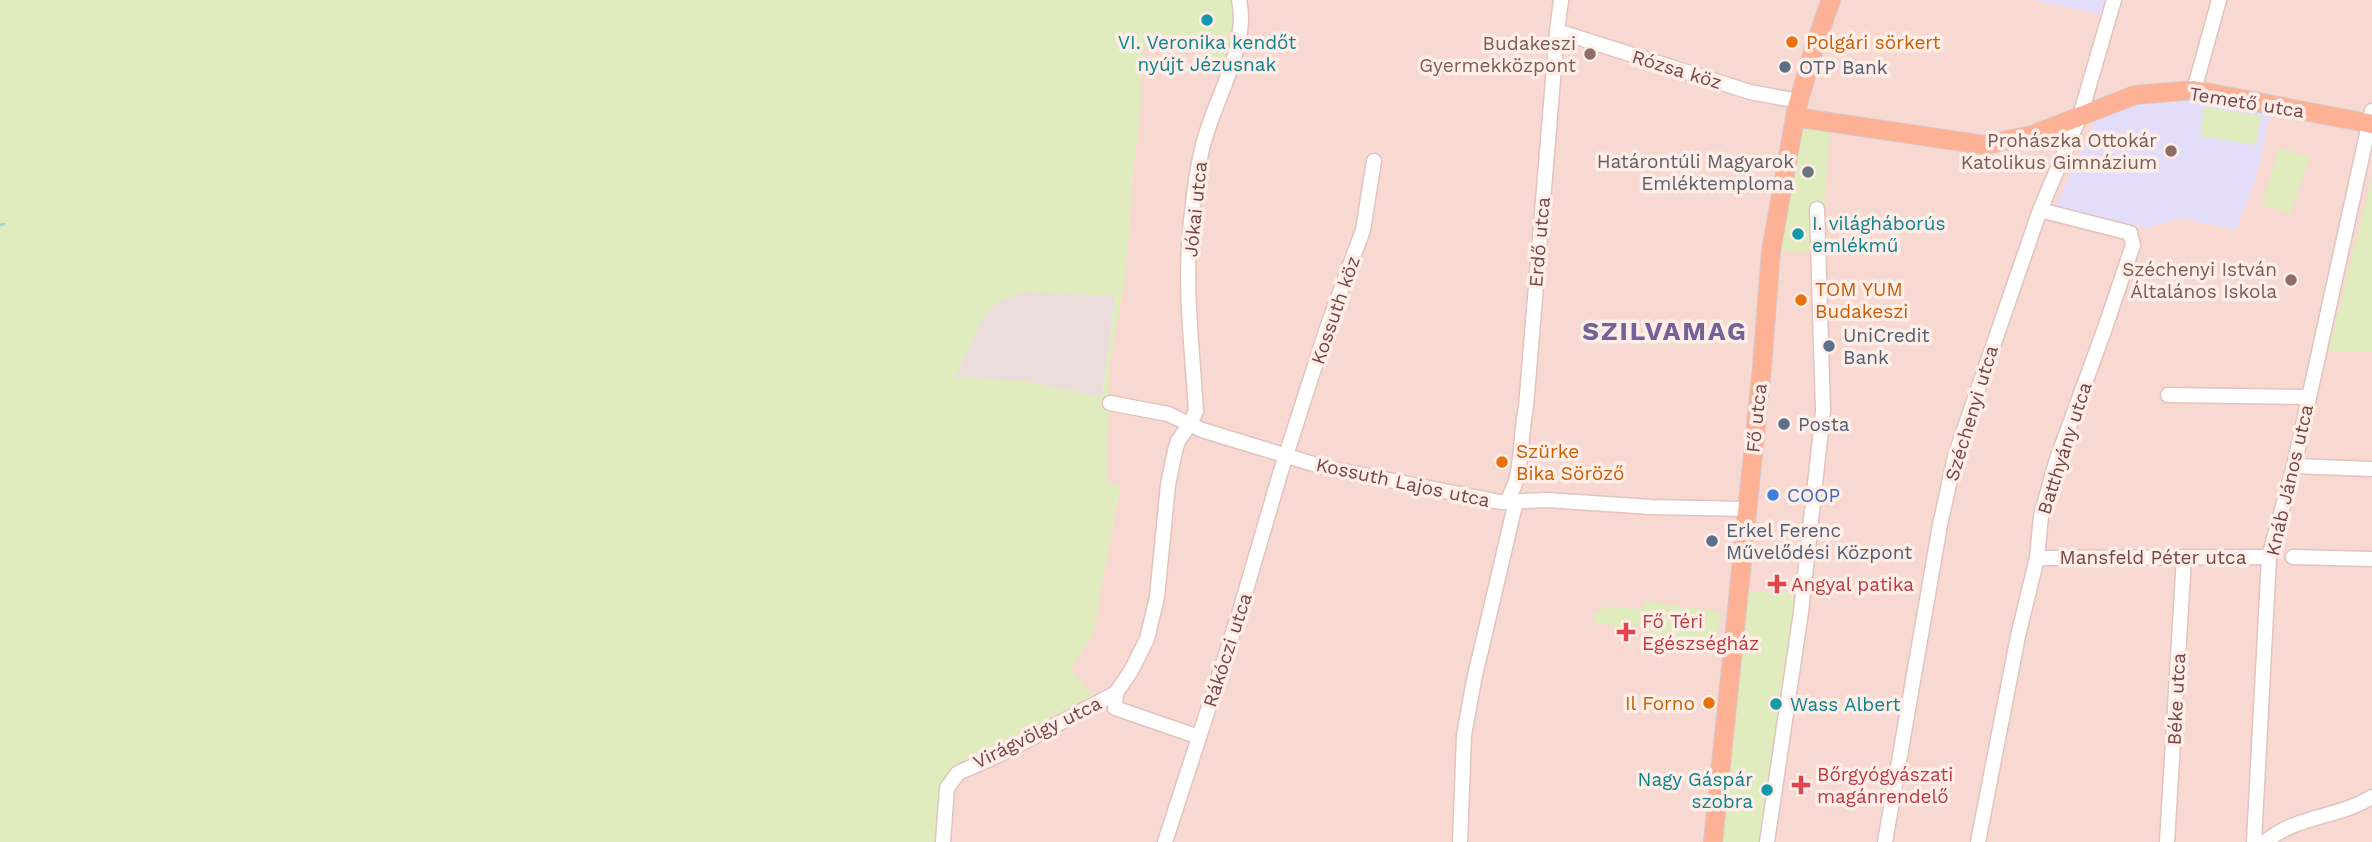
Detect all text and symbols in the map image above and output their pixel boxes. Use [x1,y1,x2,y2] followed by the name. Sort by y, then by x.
[1199,12,1215,28] marker: VI. Veronika kendőt nyújt Jézusnak
[1118,31,1296,76] place label: VI. Veronika kendőt nyújt Jézusnak
[1806,31,1941,54] place label: Polgári sörkert
[1419,32,1576,77] place label: Budakeszi Gyermekközpont
[1784,34,1800,50] marker: Polgári sörkert
[1629,45,1724,94] street label: Rózsa köz
[1582,46,1598,62] marker: Budakeszi Gyermekközpont
[1799,56,1888,79] place label: OTP Bank
[1777,59,1793,75] marker: OTP Bank
[2188,82,2306,123] street label: Temető utca
[1961,129,2157,174] place label: Prohászka Ottokár Katolikus Gimnázium
[2163,143,2179,159] marker: Prohászka Ottokár Katolikus Gimnázium
[1597,150,1794,195] place label: Határontúli Magyarok Emléktemploma
[1179,160,1212,258] street label: Jókai utca
[1800,164,1816,180] marker: Határontúli Magyarok Emléktemploma
[1524,196,1555,288] street label: Erdő utca
[1812,212,1946,257] place label: I. világháborús emlékmű
[1790,226,1806,242] marker: I. világháborús emlékmű
[1306,253,1365,367] street label: Kossuth köz
[2122,258,2277,303] place label: Széchenyi István Általános Iskola
[2283,272,2299,288] marker: Széchenyi István Általános Iskola
[1815,278,1908,323] place label: TOM YUM Budakeszi
[1793,292,1809,308] marker: TOM YUM Budakeszi
[1582,316,1748,346] district label: SZILVAMAG
[1843,324,1930,369] place label: UniCredit Bank
[1821,338,1837,354] marker: UniCredit Bank
[1940,342,2003,484] street label: Széchenyi utca
[2032,379,2097,517] street label: Batthyány utca
[1741,382,1772,454] street label: Fő utca
[2261,402,2318,558] street label: Knáb János utca
[1798,413,1850,436] place label: Posta
[1776,416,1792,432] marker: Posta
[1516,440,1625,485] place label: Szürke Bika Söröző
[1314,453,1492,512] street label: Kossuth Lajos utca
[1494,454,1510,470] marker: Szürke Bika Söröző
[1787,484,1840,507] place label: COOP
[1765,487,1781,503] marker: COOP
[1726,519,1912,564] place label: Erkel Ferenc Művelődési Központ
[1704,533,1720,549] marker: Erkel Ferenc Művelődési Központ
[2060,546,2247,569] street label: Mansfeld Péter utca
[1791,573,1914,596] place label: Angyal patika
[1769,576,1785,592] marker: Angyal patika
[1198,590,1257,710] street label: Rákóczi utca
[1642,610,1759,655] place label: Fő Téri Egészségház
[1616,622,1636,642] marker: Fő Téri Egészségház
[2163,652,2190,746] street label: Béke utca
[969,691,1105,773] street label: Virágvölgy utca
[1625,692,1695,715] place label: Il Forno
[1790,693,1900,716] place label: Wass Albert
[1701,695,1717,711] marker: Il Forno
[1768,696,1784,712] marker: Wass Albert
[1817,763,1953,808] place label: Bőrgyógyászati magánrendelő
[1638,768,1753,813] place label: Nagy Gáspár szobra
[1791,775,1811,795] marker: Bőrgyógyászati magánrendelő
[1759,782,1775,798] marker: Nagy Gáspár szobra

